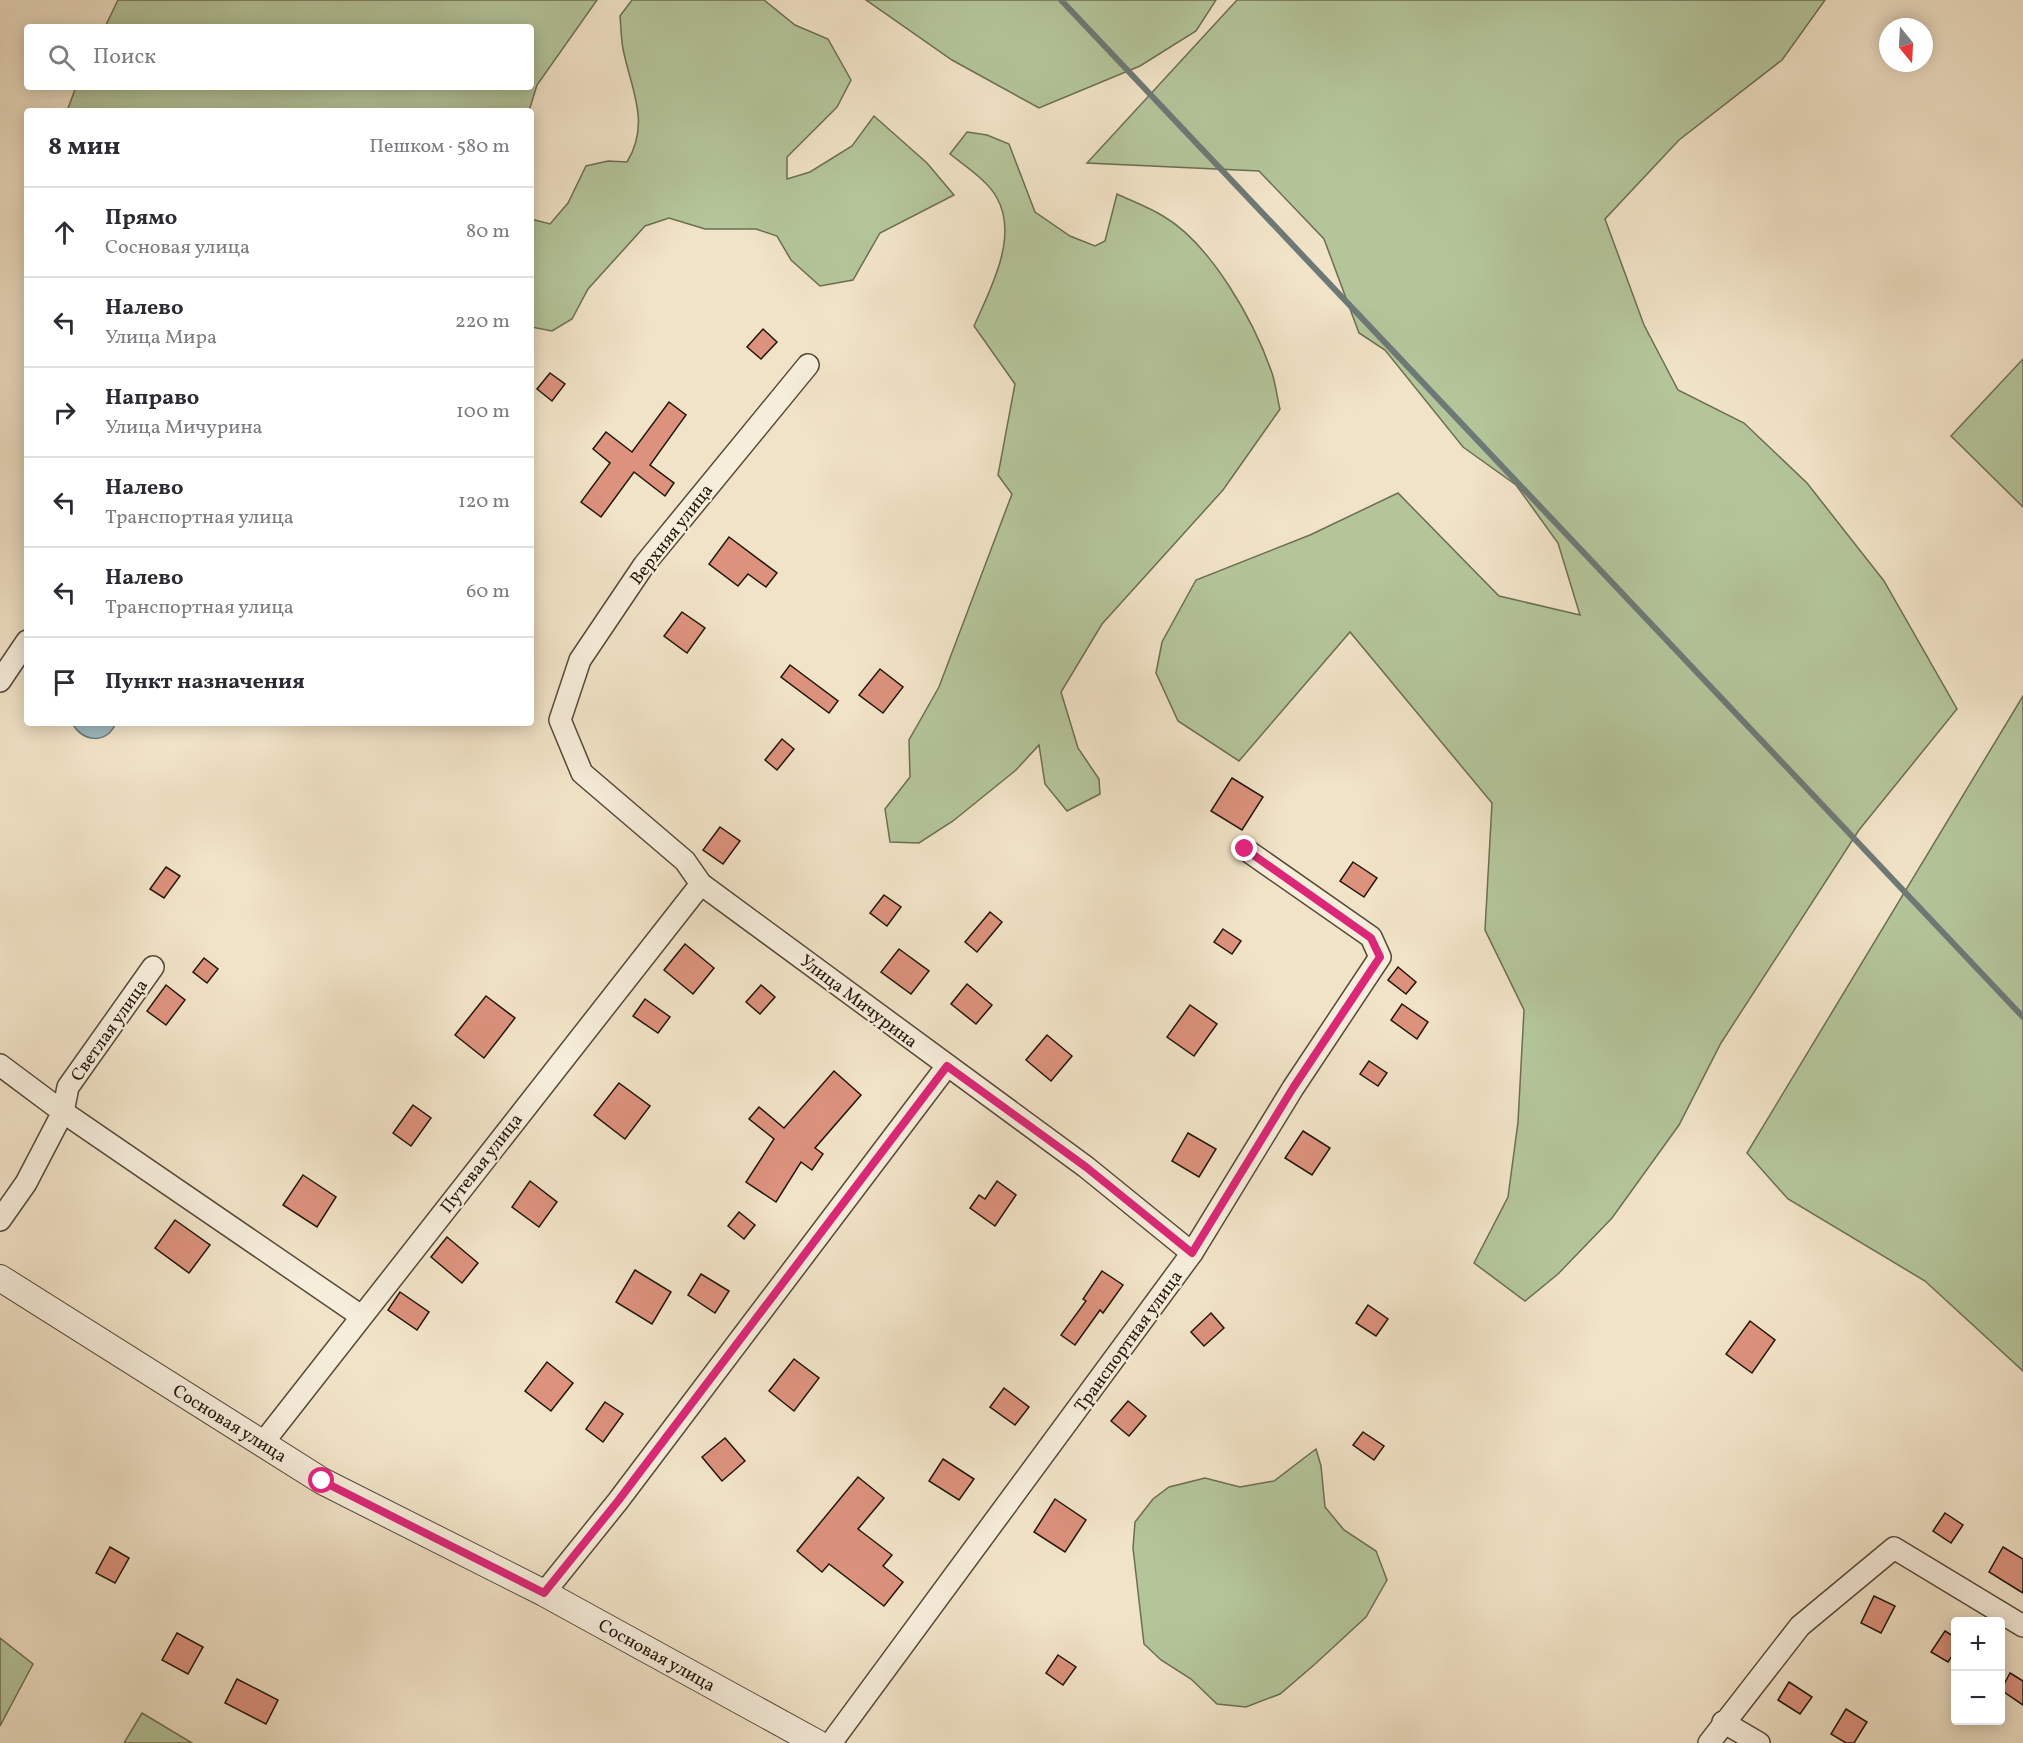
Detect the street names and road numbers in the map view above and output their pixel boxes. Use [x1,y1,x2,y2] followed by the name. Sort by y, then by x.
[625,479,720,591] street label: Верхняя улица
[794,950,922,1055] street label: Улица Мичурина
[66,975,155,1087] street label: Светлая улица
[435,1109,529,1219] street label: Путевая улица
[1069,1266,1189,1418] street label: Транспортная улица
[167,1379,291,1469] street label: Сосновая улица
[593,1614,719,1699] street label: Сосновая улица

